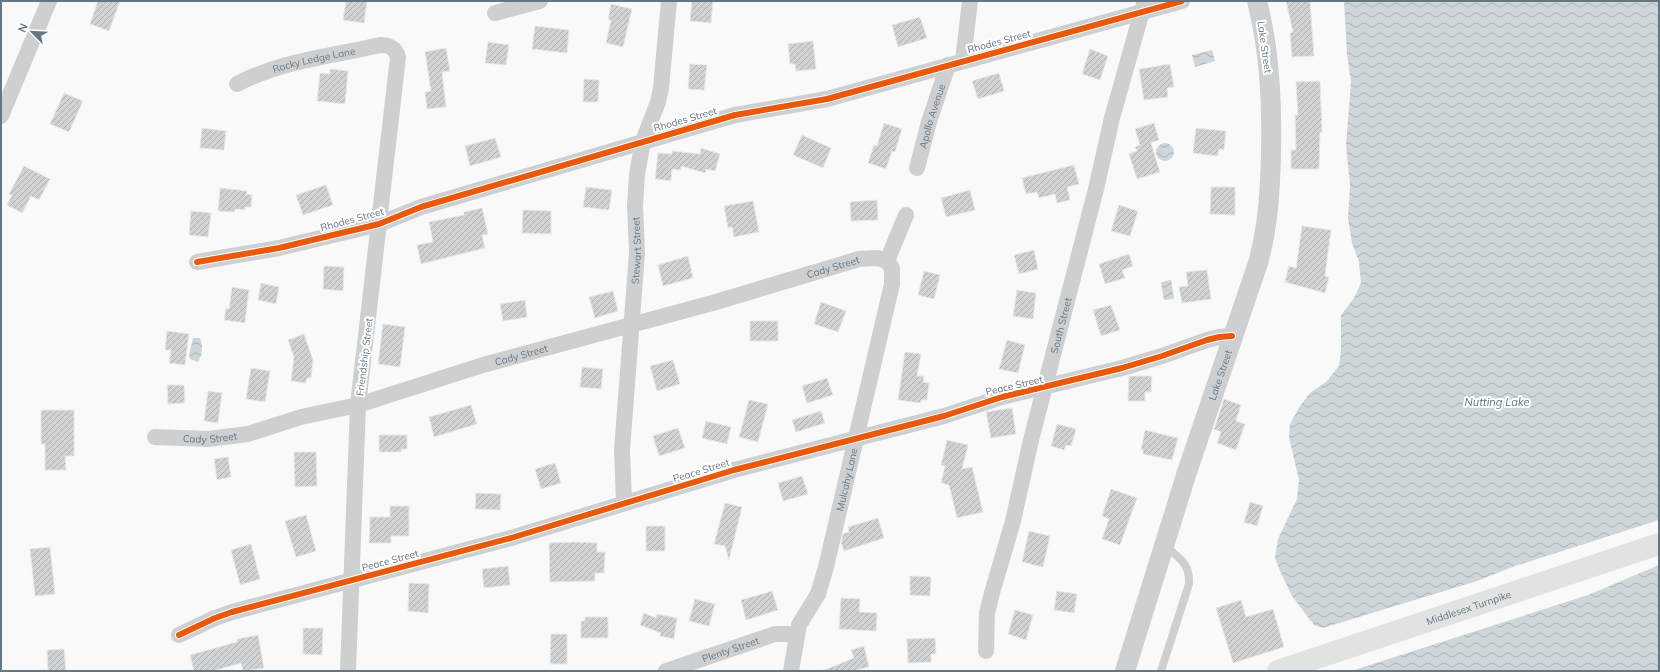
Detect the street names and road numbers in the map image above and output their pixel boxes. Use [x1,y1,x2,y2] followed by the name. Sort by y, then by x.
[1254,20,1275,74] street label: Lake Street
[966,27,1033,56] street label: Rhodes Street
[271,44,356,76] street label: Rocky Ledge Lane
[916,82,948,150] street label: Apollo Avenue
[652,104,719,135] street label: Rhodes Street
[319,205,386,234] street label: Rhodes Street
[629,216,644,285] street label: Stewart Street
[805,253,861,281] street label: Cady Street
[1048,296,1075,355] street label: South Street
[353,317,376,397] street label: Friendship Street
[493,342,550,369] street label: Cady Street
[1206,348,1235,402] street label: Lake Street
[984,372,1044,398] street label: Peace Street
[183,429,238,446] street label: Cady Street
[833,447,861,512] street label: Mulcahy Lane
[671,456,731,485] street label: Peace Street
[360,547,420,574] street label: Peace Street
[1425,588,1513,628] street label: Middlesex Turnpike
[700,634,761,665] street label: Plenty Street

